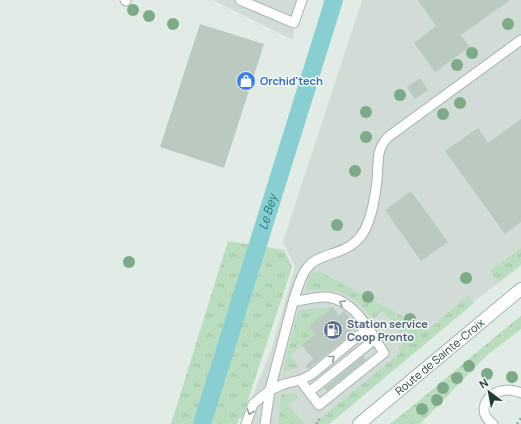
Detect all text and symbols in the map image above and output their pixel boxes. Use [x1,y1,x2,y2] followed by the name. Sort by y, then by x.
[235,70,257,92] shop icon: Orchid'tech
[260,73,323,88] place label: Orchid'tech
[254,191,281,232] water label: Le Bey
[339,300,346,307] one-way arrow
[392,315,487,398] street label: Route de Sainte-Croix
[347,316,428,344] place label: Station service Coop Pronto
[322,319,344,341] fuel station icon: Station service Coop Pronto
[327,355,334,362] one-way arrow
[469,372,509,412] north arrow
[476,375,491,392] text: N
[246,409,255,416] one-way arrow

